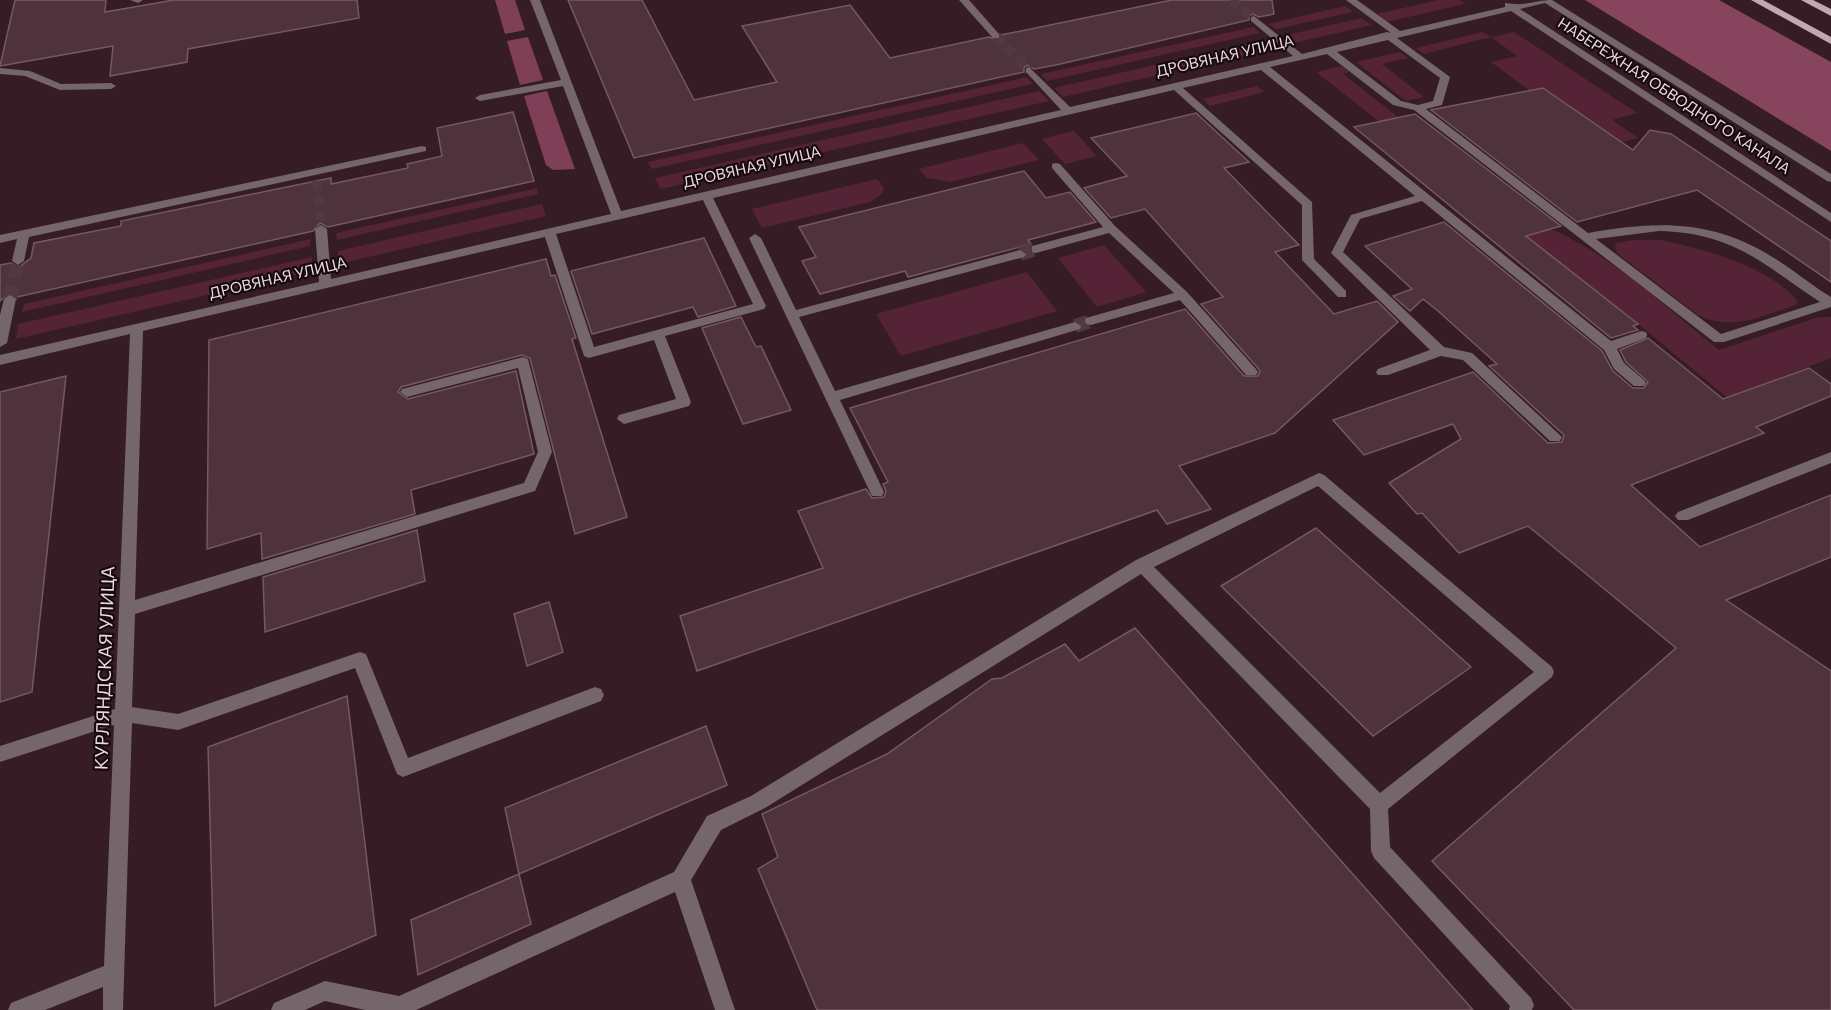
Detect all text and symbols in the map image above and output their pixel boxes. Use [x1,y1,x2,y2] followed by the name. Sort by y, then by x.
[1555,13,1794,177] street label: НАБЕРЕЖНАЯ ОБВОДНОГО КАНАЛА
[1154,30,1295,80] street label: ДРОВЯНАЯ УЛИЦА
[681,141,822,191] street label: ДРОВЯНАЯ УЛИЦА
[207,252,348,302] street label: ДРОВЯНАЯ УЛИЦА
[89,566,119,770] street label: КУРЛЯНДСКАЯ УЛИЦА

